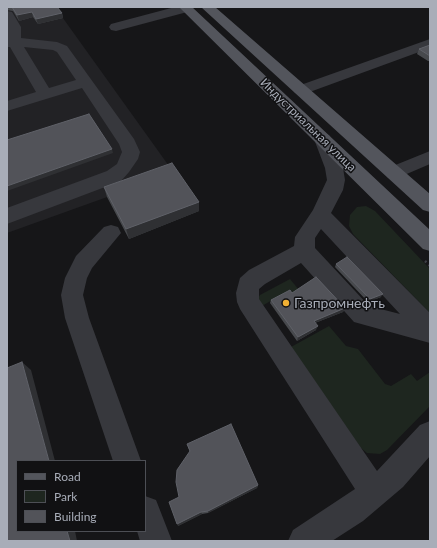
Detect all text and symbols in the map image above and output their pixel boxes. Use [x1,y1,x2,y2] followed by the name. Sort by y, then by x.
[257,75,359,175] street label: Индустриальная улица
[294,295,385,311] place label: Газпромнефть
[281,298,291,308] marker: Газпромнефть
[16,460,146,532] legend
[54,469,81,484] text: Road
[54,489,77,504] text: Park
[54,509,97,524] text: Building

